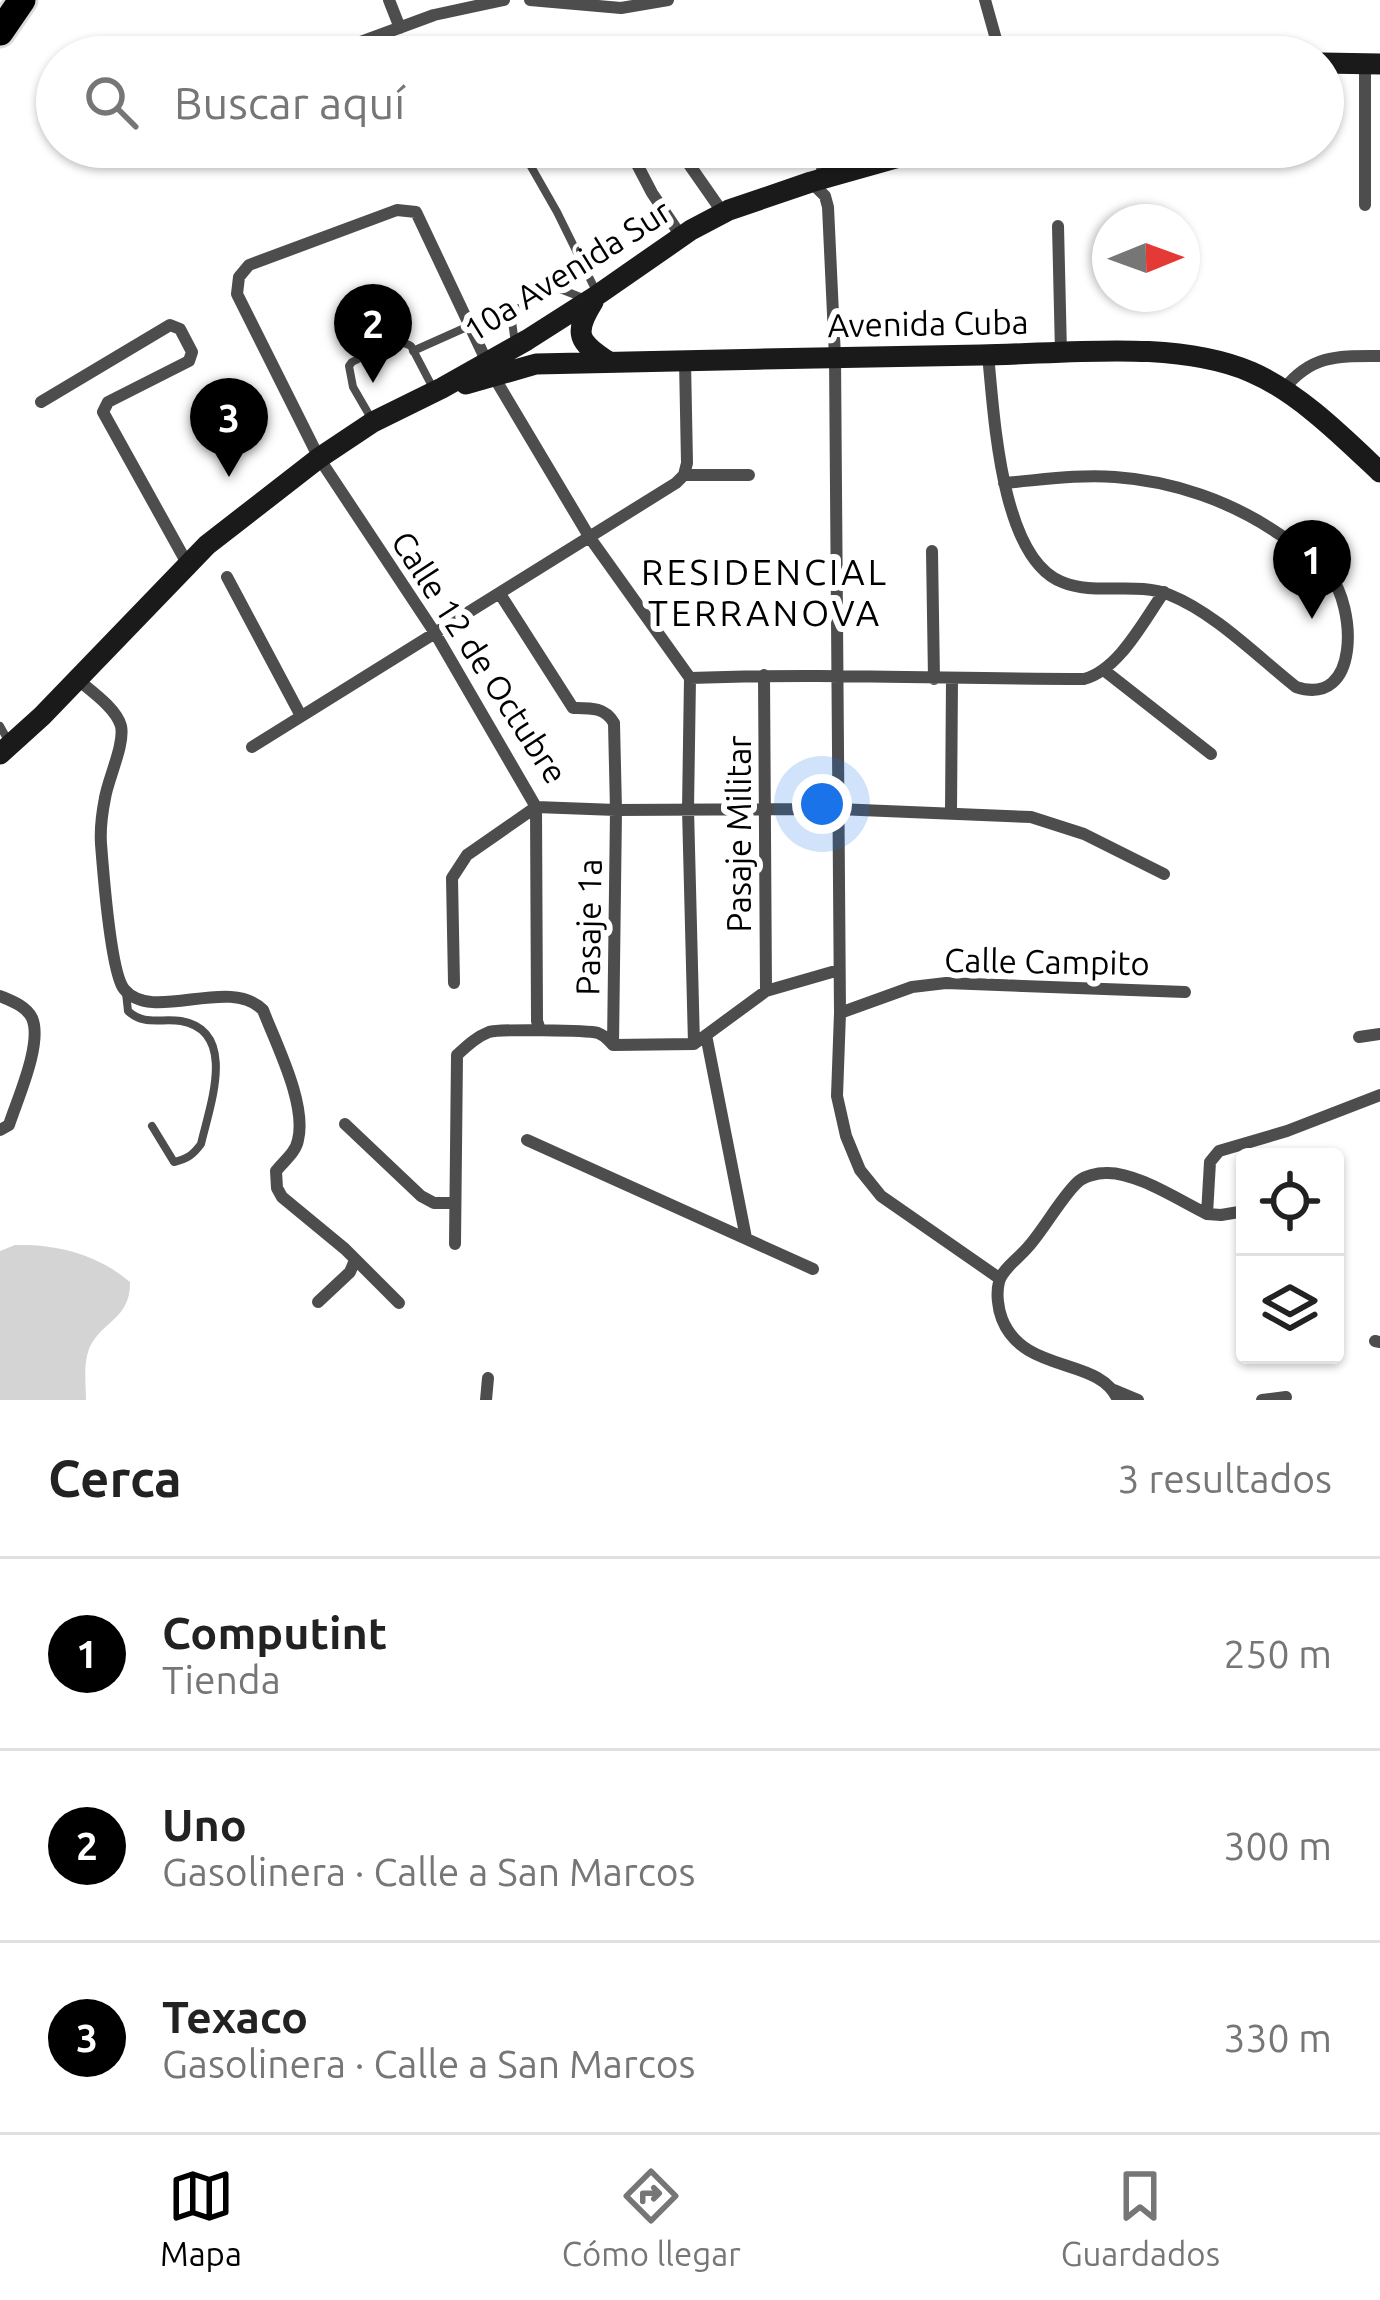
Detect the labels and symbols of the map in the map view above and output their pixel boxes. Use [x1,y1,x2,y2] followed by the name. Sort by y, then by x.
[457,191,677,348] street label: 10a Avenida Sur
[1092,204,1200,312] north arrow
[334,284,412,383] pin: 2
[827,303,1029,343] street label: Avenida Cuba
[190,378,268,477] pin: 3
[1273,520,1351,619] pin: 1
[385,524,575,790] street label: Calle 12 de Octubre
[641,551,889,633] district label: RESIDENCIAL TERRANOVA
[720,735,757,933] street label: Pasaje Militar
[792,774,852,834] your location
[568,858,608,996] street label: Pasaje 1a
[944,941,1150,981] street label: Calle Campito

